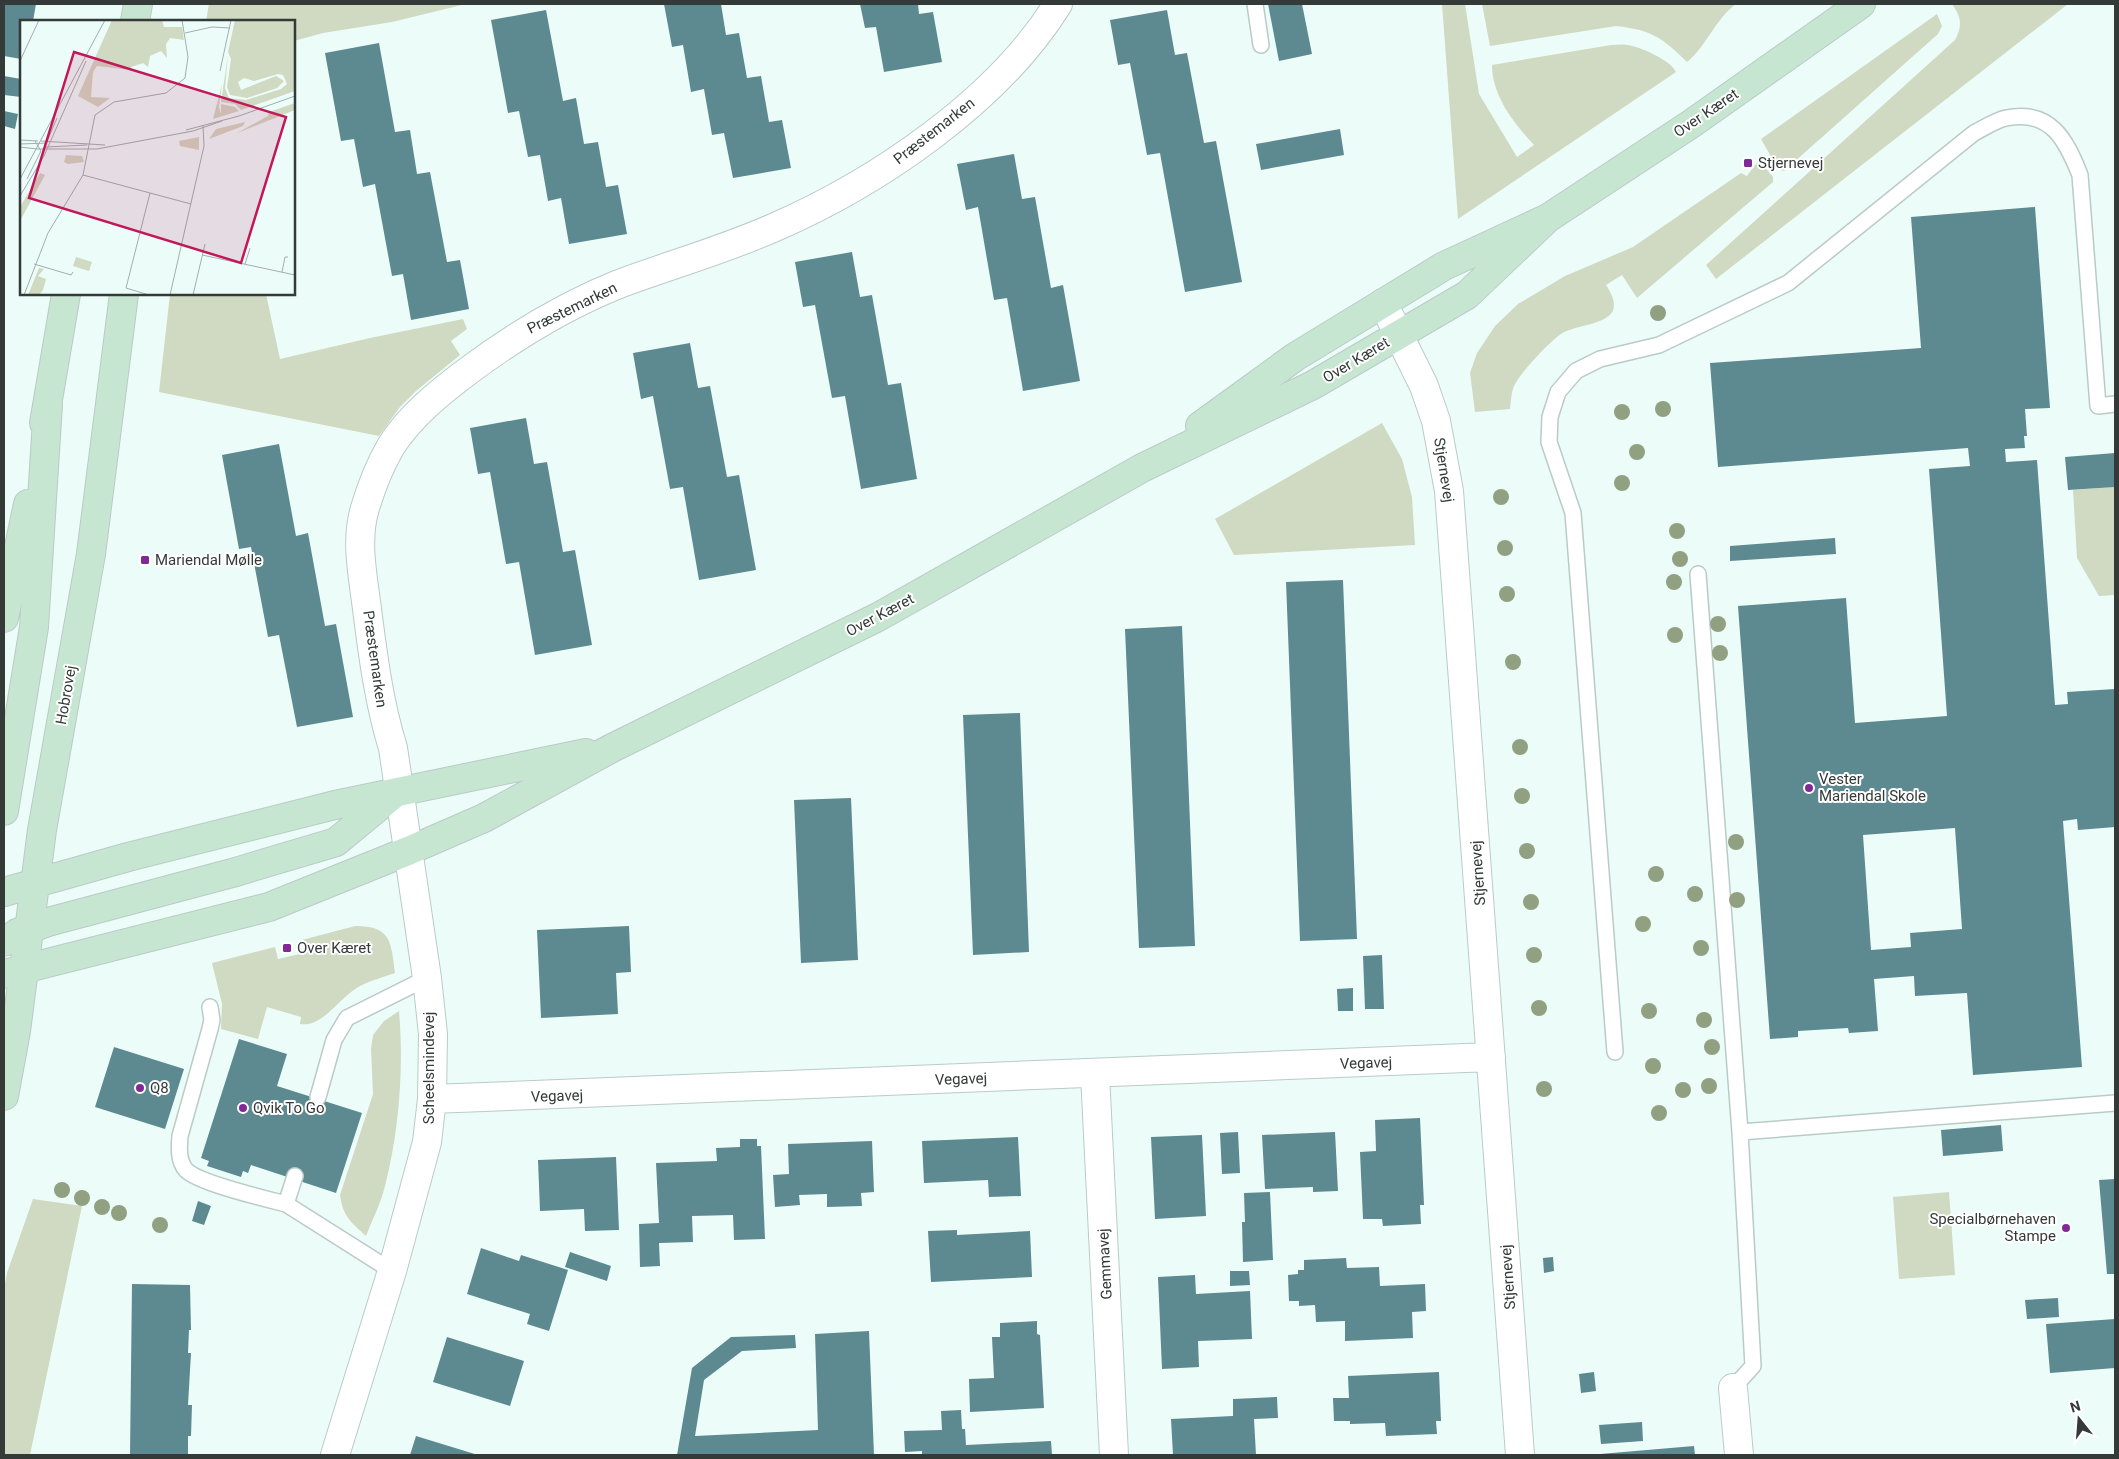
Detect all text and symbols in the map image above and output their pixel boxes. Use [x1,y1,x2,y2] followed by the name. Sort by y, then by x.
[20,20,295,295] inset map
[1670,85,1742,141] street label: Over Kæret
[890,94,978,168] street label: Præstemarken
[1758,154,1823,172] place label: Stjernevej
[1742,157,1754,169] marker: Stjernevej
[524,278,620,338] street label: Præstemarken
[1320,333,1392,387] street label: Over Kæret
[1430,436,1458,504] street label: Stjernevej
[155,551,262,569] place label: Mariendal Mølle
[139,554,151,566] marker: Mariendal Mølle
[843,590,917,640] street label: Over Kæret
[359,609,391,709] street label: Præstemarken
[52,664,80,726] street label: Hobrovej
[1819,770,1926,805] place label: Vester Mariendal Skole
[1803,782,1815,794] marker: Vester Mariendal Skole
[1467,840,1489,906] street label: Stjernevej
[297,939,371,957] place label: Over Kæret
[281,942,293,954] marker: Over Kæret
[420,1012,438,1124] street label: Scheelsmindevej
[1340,1053,1392,1073] street label: Vegavej
[935,1069,987,1089] street label: Vegavej
[150,1079,169,1097] place label: Q8
[134,1082,146,1094] marker: Q8
[531,1086,583,1106] street label: Vegavej
[253,1099,325,1117] place label: Qvik To Go
[237,1102,249,1114] marker: Qvik To Go
[1929,1210,2056,1245] place label: Specialbørnehaven Stampe
[2060,1222,2072,1234] marker: Specialbørnehaven Stampe
[1094,1228,1116,1300] street label: Gemmavej
[1497,1244,1519,1310] street label: Stjernevej
[2054,1394,2104,1444] north arrow
[2068,1397,2082,1416] text: N

